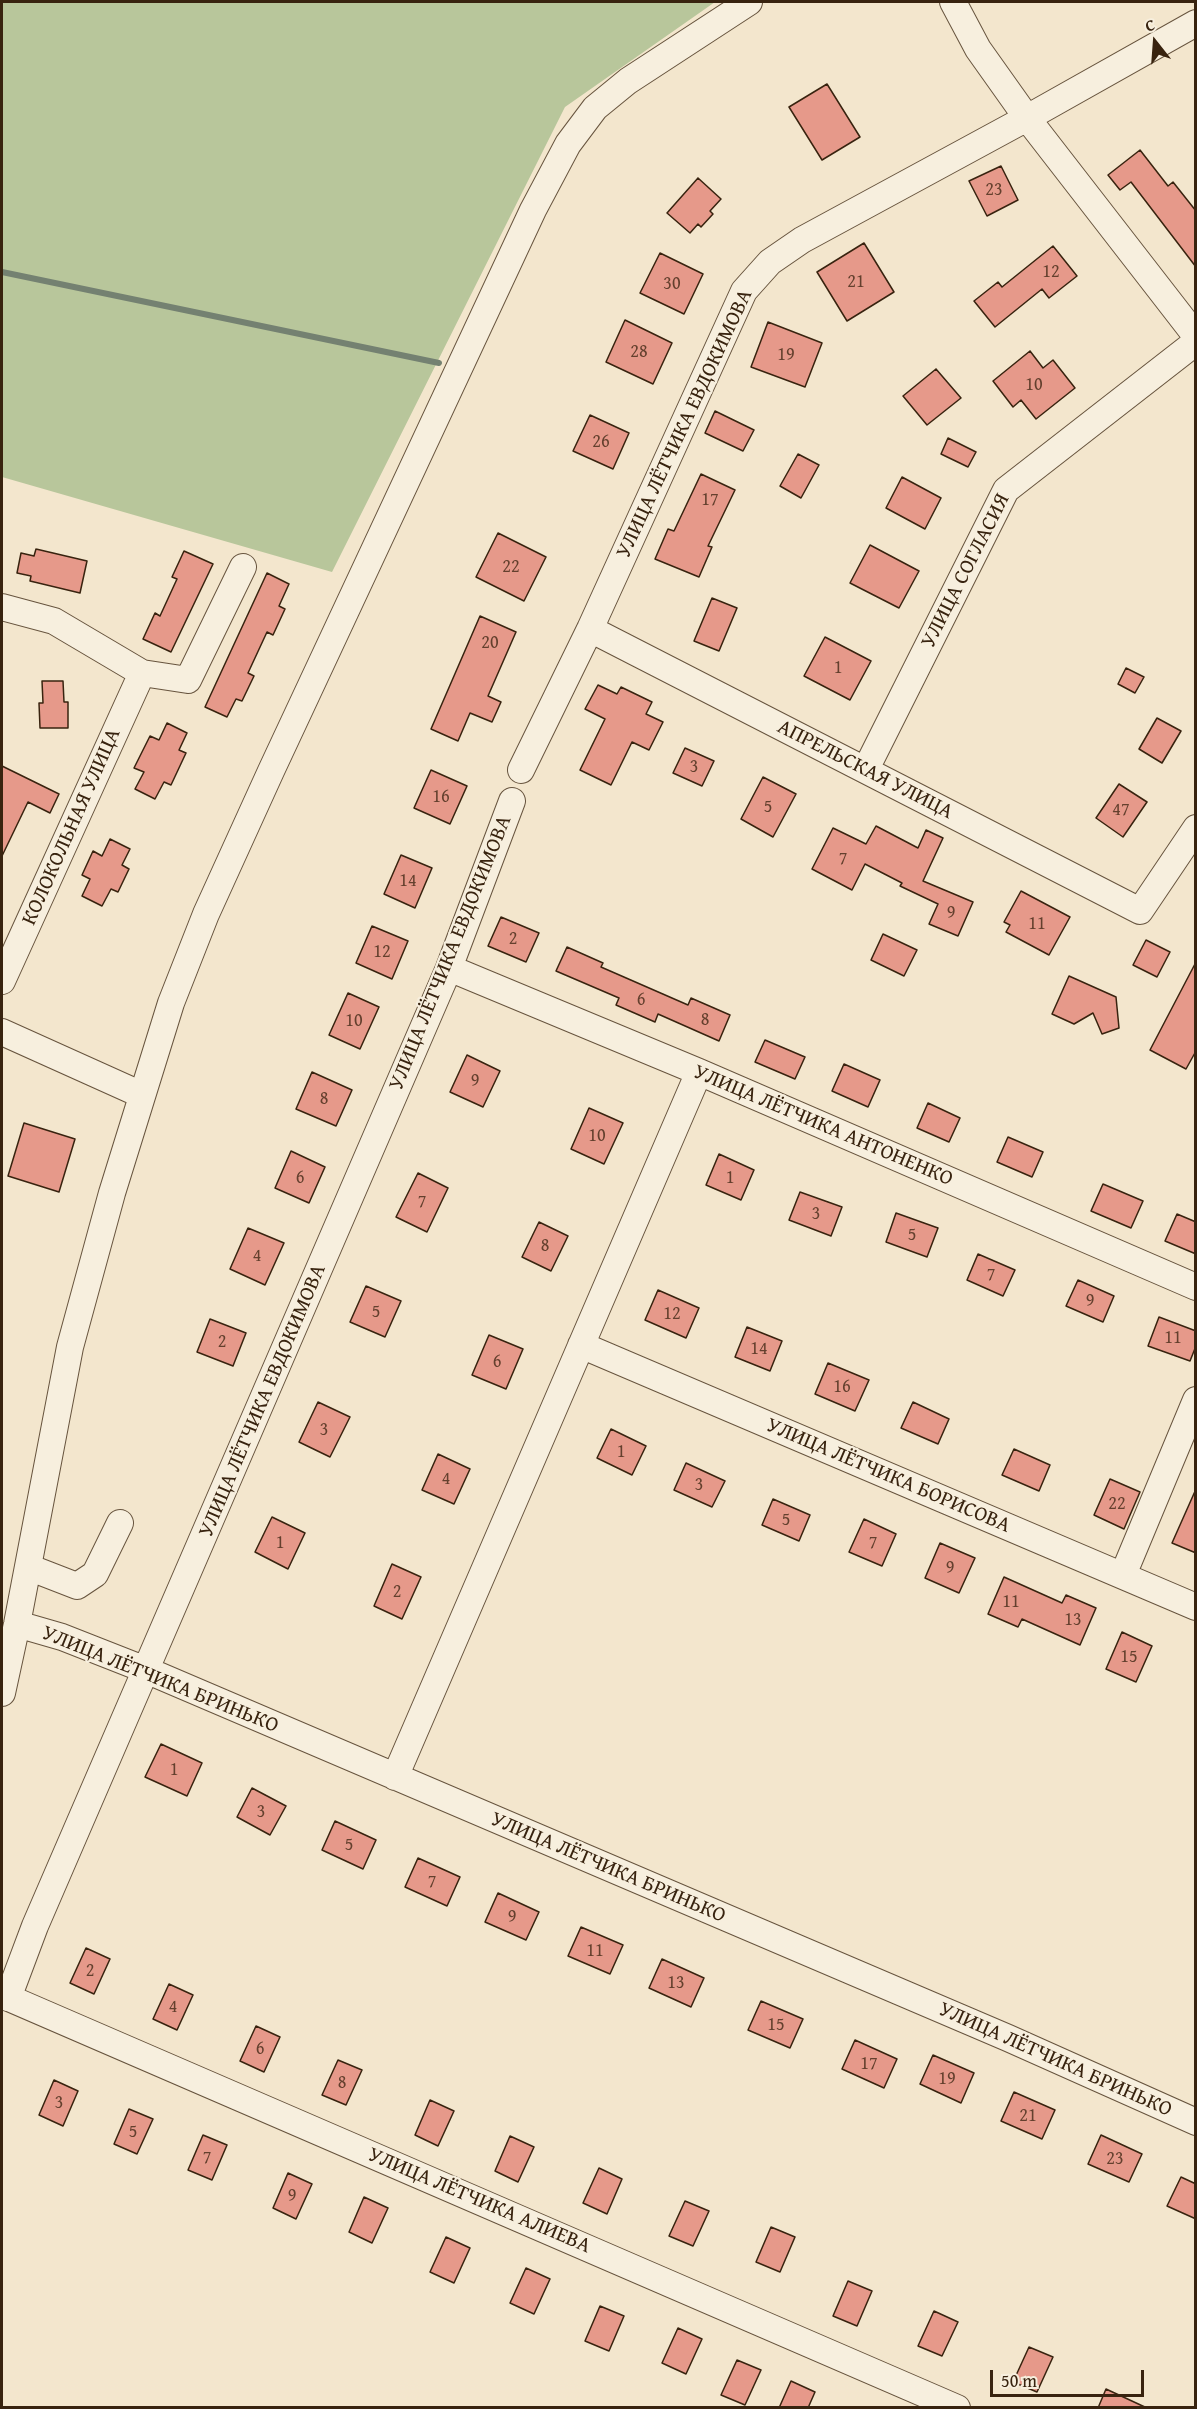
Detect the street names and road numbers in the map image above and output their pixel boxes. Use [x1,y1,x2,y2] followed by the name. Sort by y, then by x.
[612,286,758,562] street label: УЛИЦА ЛЁТЧИКА ЕВДОКИМОВА
[916,490,1016,652] street label: УЛИЦА СОГЛАСИЯ
[773,715,957,825] street label: АПРЕЛЬСКАЯ УЛИЦА
[17,725,127,929] street label: КОЛОКОЛЬНАЯ УЛИЦА
[384,812,518,1094] street label: УЛИЦА ЛЁТЧИКА ЕВДОКИМОВА
[689,1060,957,1192] street label: УЛИЦА ЛЁТЧИКА АНТОНЕНКО
[194,1261,332,1541] street label: УЛИЦА ЛЁТЧИКА ЕВДОКИМОВА
[762,1413,1014,1539] street label: УЛИЦА ЛЁТЧИКА БОРИСОВА
[38,1621,282,1739] street label: УЛИЦА ЛЁТЧИКА БРИНЬКО
[487,1807,729,1929] street label: УЛИЦА ЛЁТЧИКА БРИНЬКО
[934,1997,1176,2123] street label: УЛИЦА ЛЁТЧИКА БРИНЬКО
[364,2143,594,2259] street label: УЛИЦА ЛЁТЧИКА АЛИЕВА

